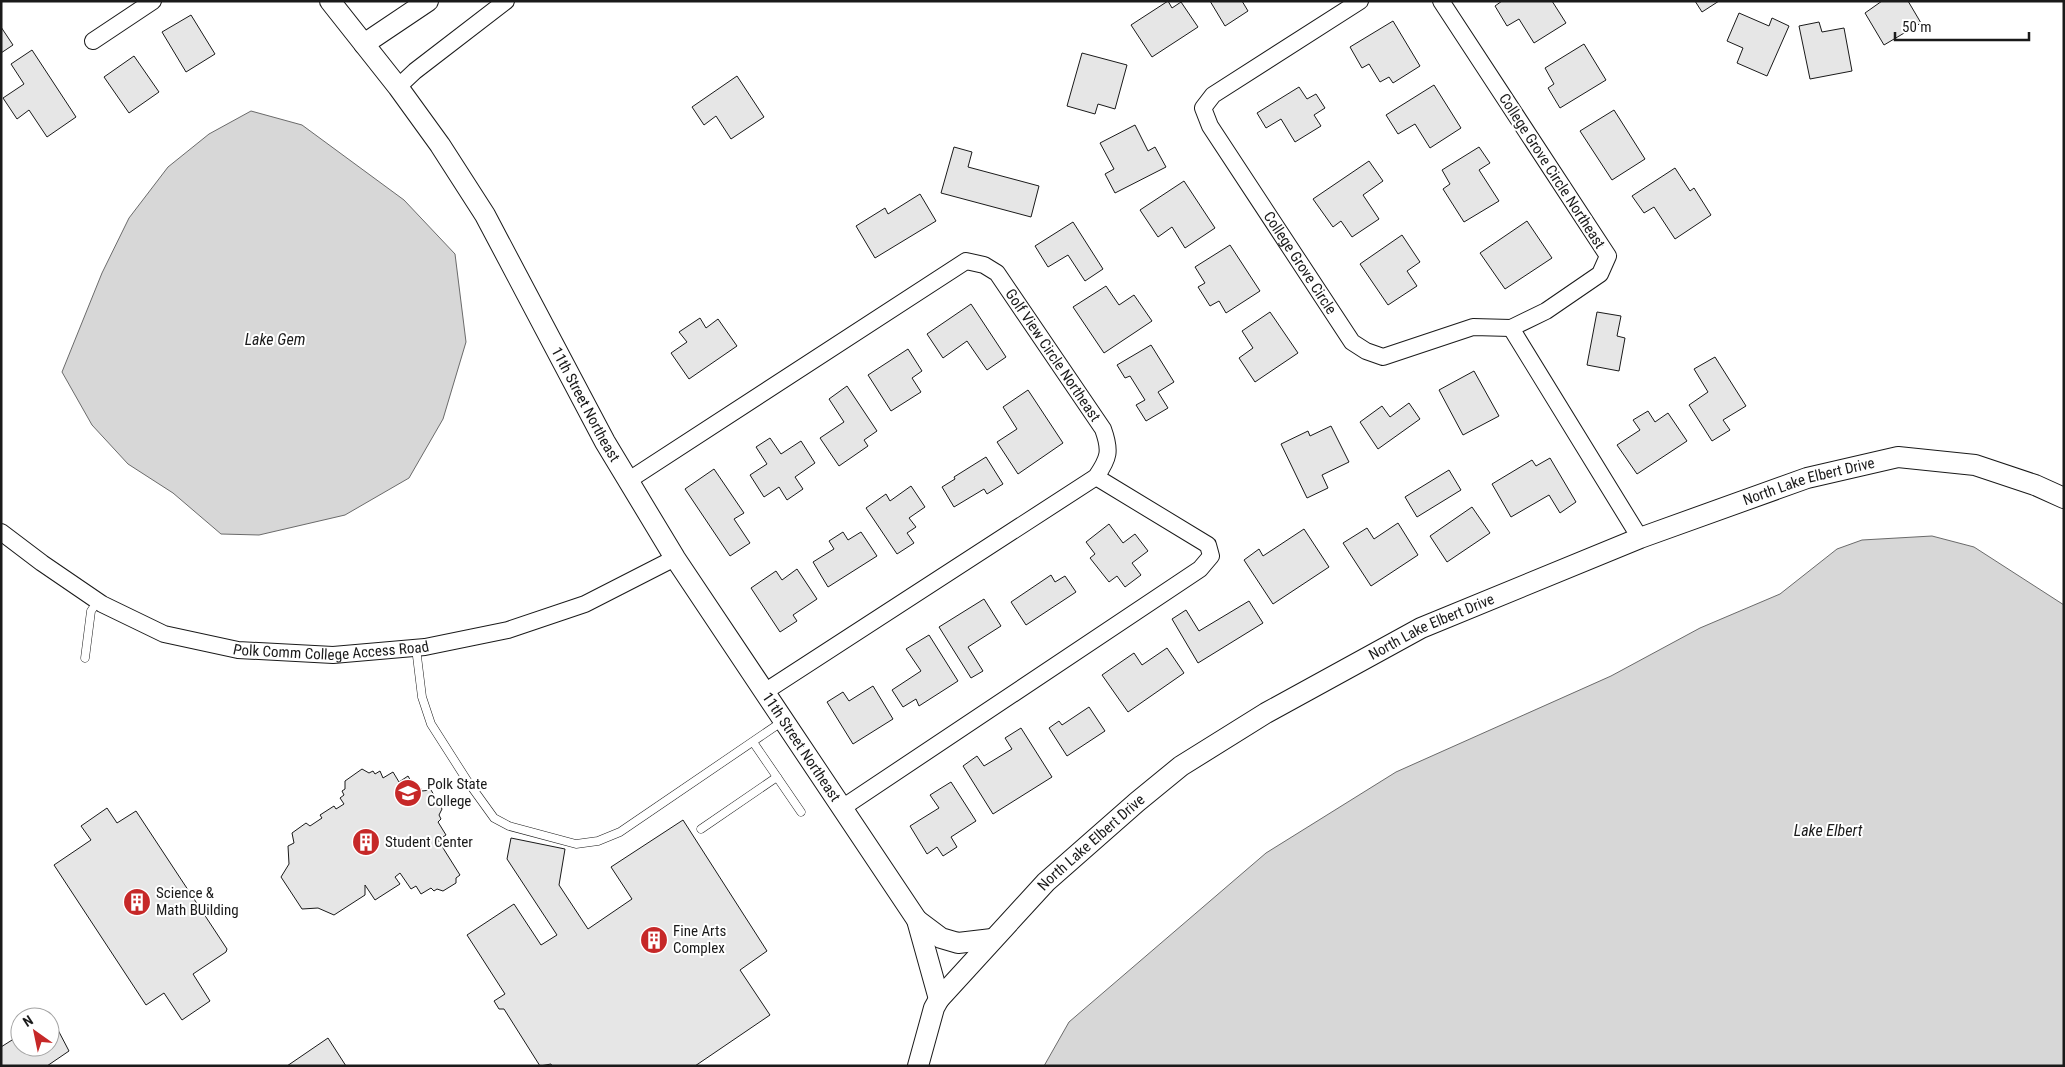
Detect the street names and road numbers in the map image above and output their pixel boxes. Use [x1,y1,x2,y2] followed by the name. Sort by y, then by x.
[1495,90,1609,252] street label: College Grove Circle Northeast
[1260,208,1340,318] street label: College Grove Circle
[1001,285,1104,425] street label: Golf View Circle Northeast
[547,344,624,465] street label: 11th Street Northeast
[1740,454,1876,509] street label: North Lake Elbert Drive
[1366,590,1497,664] street label: North Lake Elbert Drive
[231,637,431,664] street label: Polk Comm College Access Road
[758,689,844,805] street label: 11th Street Northeast
[1034,791,1148,894] street label: North Lake Elbert Drive

